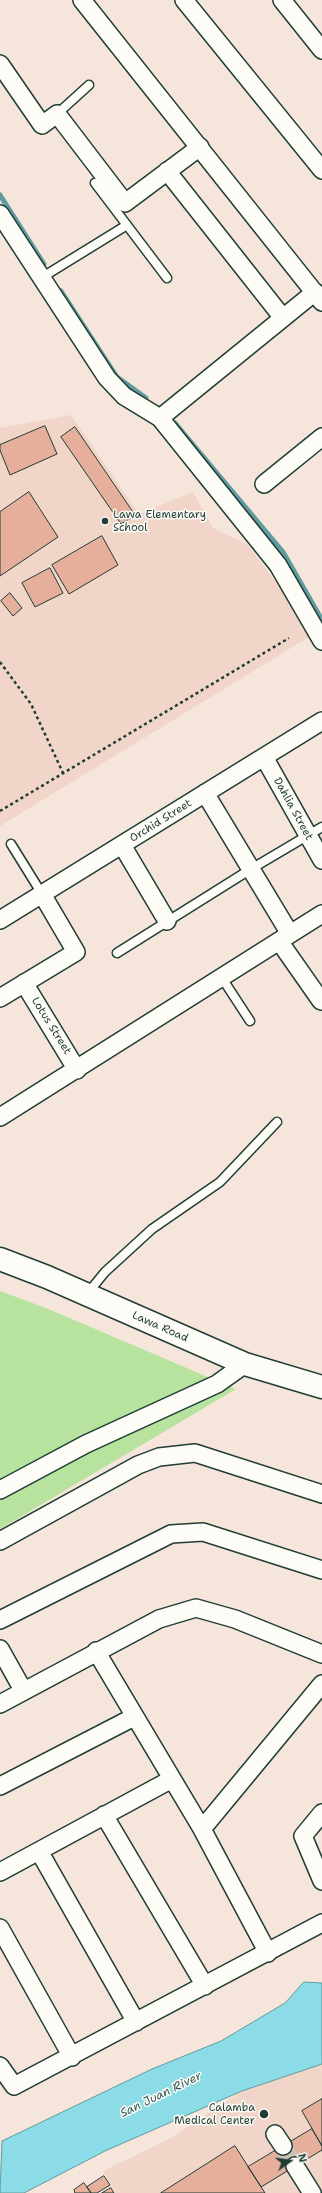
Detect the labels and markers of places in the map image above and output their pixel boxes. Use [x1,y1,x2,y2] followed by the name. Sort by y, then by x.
[113,508,206,534] place label: Lawa Elementary School
[100,516,110,526] marker: Lawa Elementary School
[174,2101,255,2127] place label: Calamba Medical Center
[258,2108,270,2120] marker: Calamba Medical Center

